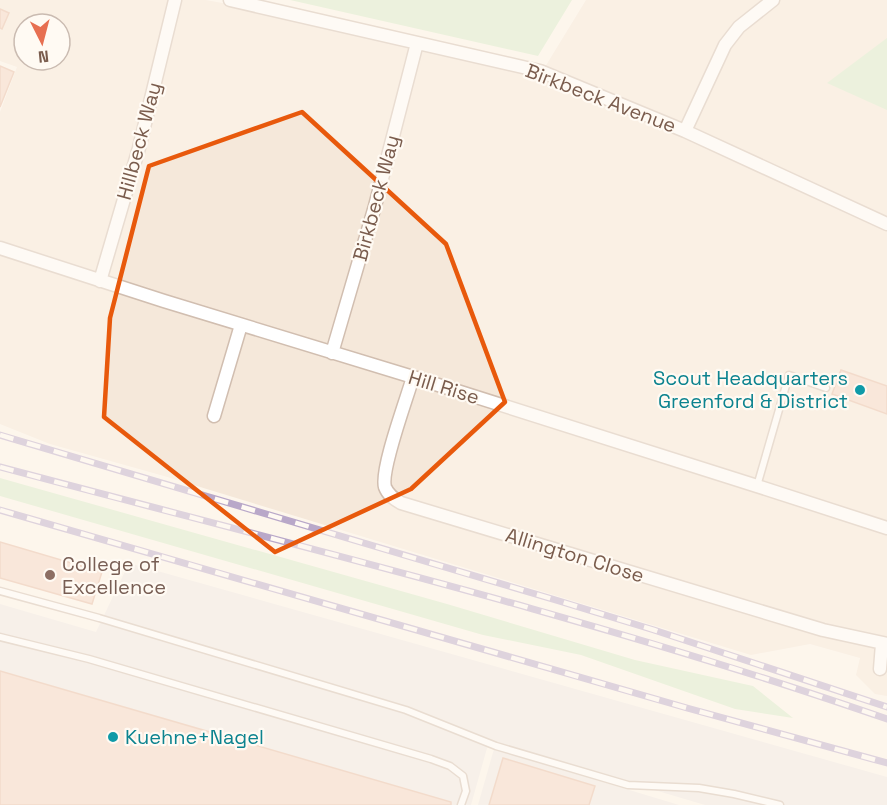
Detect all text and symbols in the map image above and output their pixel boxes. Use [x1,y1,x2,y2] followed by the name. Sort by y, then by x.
[12,12,72,72] north arrow
[37,45,50,67] text: N
[522,57,680,139] street label: Birkbeck Avenue
[111,79,167,203] street label: Hillbeck Way
[347,132,405,264] street label: Birkbeck Way
[405,364,483,410] street label: Hill Rise
[653,365,848,414] place label: Scout Headquarters Greenford & District
[853,383,867,397] marker: Scout Headquarters Greenford & District
[503,522,647,588] street label: Allington Close
[62,551,166,600] place label: College of Excellence
[43,568,57,582] marker: College of Excellence
[125,724,264,750] place label: Kuehne+Nagel
[106,730,120,744] marker: Kuehne+Nagel

